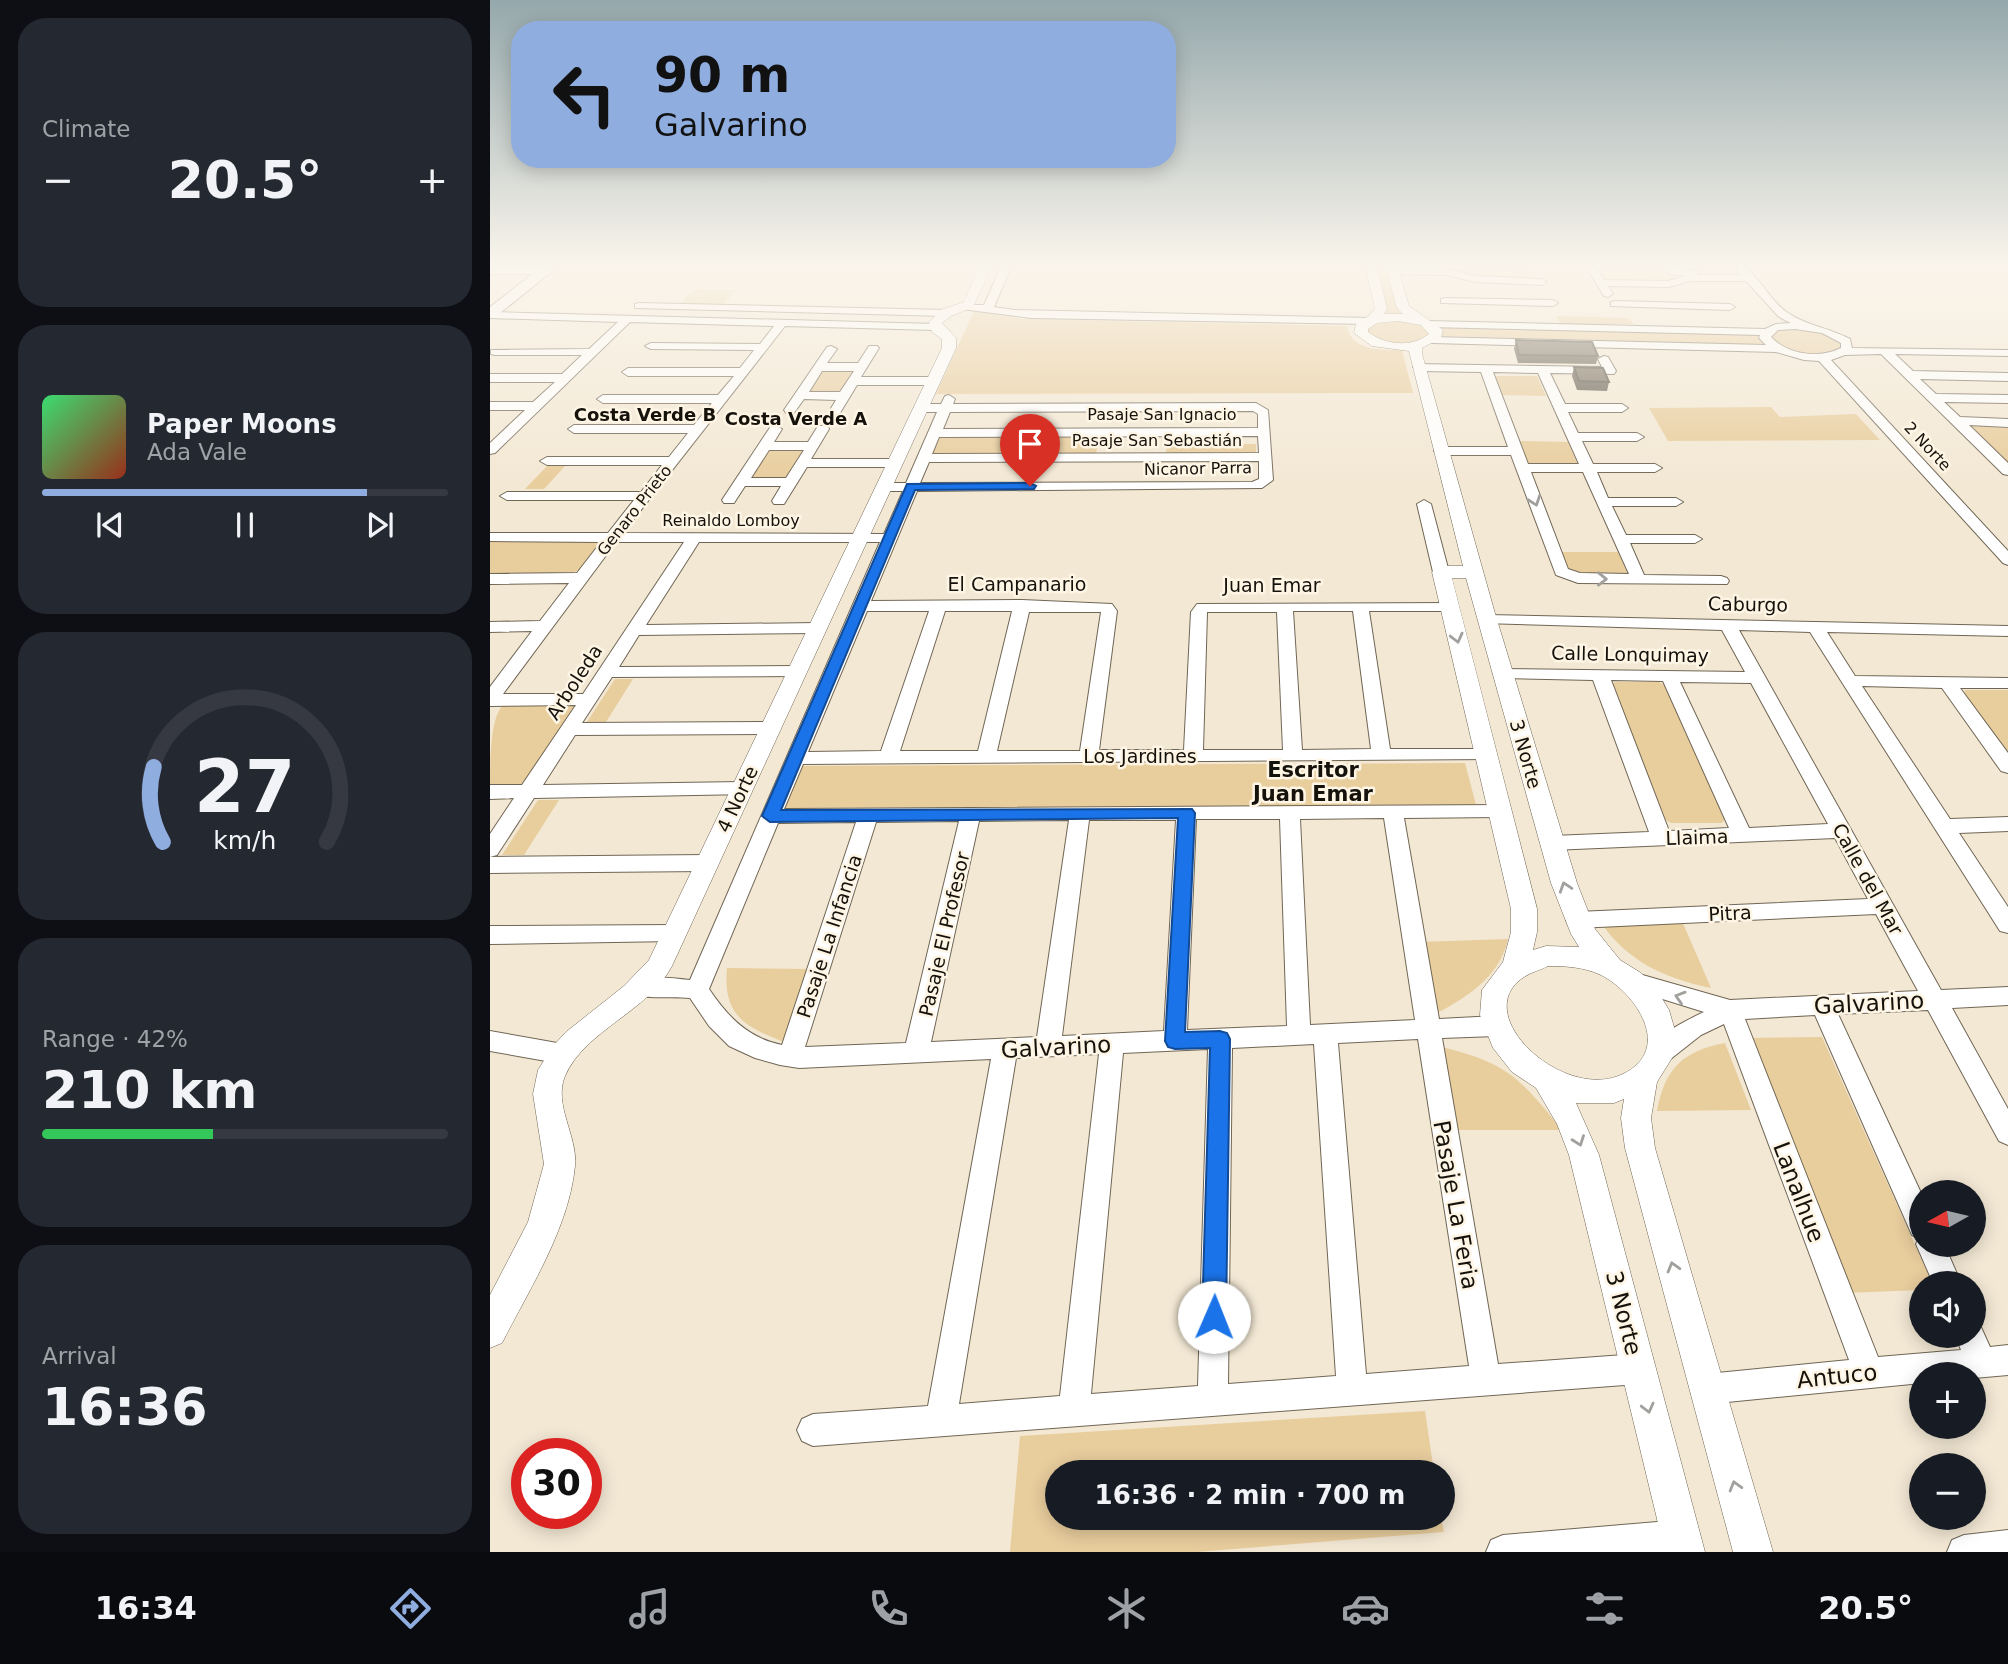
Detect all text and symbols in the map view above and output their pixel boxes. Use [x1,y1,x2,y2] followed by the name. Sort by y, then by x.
[654,47,790,104] text: 90 m
[539,49,630,140] icon: left
[654,106,808,144] text: Galvarino
[42,116,131,142] text: Climate
[168,150,322,210] text: 20.5°
[42,158,74,202] text: −
[416,158,448,202] text: +
[574,404,716,425] district label: Costa Verde B
[1087,405,1237,424] street label: Pasaje San Ignacio
[725,408,867,429] district label: Costa Verde A
[147,409,337,439] text: Paper Moons
[1000,414,1060,486] pin
[1900,418,1955,475] street label: 2 Norte
[1011,425,1049,463] icon: arrive
[1072,431,1242,450] street label: Pasaje San Sebastián
[147,439,247,465] text: Ada Vale
[1144,458,1252,479] street label: Nicanor Parra
[593,461,676,559] street label: Genaro Prieto
[1526,495,1540,507] one-way arrow
[91,506,129,544] icon: previous
[226,506,264,544] icon: pause
[361,506,399,544] icon: next
[662,511,800,530] street label: Reinaldo Lomboy
[1598,571,1608,587] one-way arrow
[948,573,1086,595] street label: El Campanario
[1222,574,1321,596] street label: Juan Emar
[1708,592,1788,616] street label: Caburgo
[1449,632,1463,644] one-way arrow
[542,640,606,724] street label: Arboleda
[1551,642,1709,666] street label: Calle Lonquimay
[1506,717,1546,791] street label: 3 Norte
[194,744,296,829] text: 27
[1083,745,1197,767] street label: Los Jardines
[1251,758,1374,806] district label: Escritor Juan Emar
[712,762,762,836] street label: 4 Norte
[1828,819,1908,939] street label: Calle del Mar
[1665,825,1729,849] street label: Llaima
[213,826,277,855] text: km/h
[914,850,974,1018] street label: Pasaje El Profesor
[792,852,866,1020] street label: Pasaje La Infancia
[1559,881,1573,893] one-way arrow
[1708,901,1752,925] street label: Pitra
[1813,987,1925,1019] street label: Galvarino
[1674,991,1686,1006] one-way arrow
[42,1026,188,1052] text: Range · 42%
[1000,1031,1112,1063] street label: Galvarino
[42,1060,257,1120] text: 210 km
[1428,1118,1484,1292] street label: Pasaje La Feria
[1570,1134,1584,1146] one-way arrow
[1768,1138,1830,1246] street label: Lanalhue
[1909,1180,1986,1256] north arrow
[1909,1180,1986,1530] map controls
[1667,1262,1682,1274] one-way arrow
[1601,1268,1647,1358] street label: 3 Norte
[1909,1271,1986,1348] button: sound
[1177,1280,1251,1354] position arrow
[42,1343,117,1369] text: Arrival
[1796,1359,1878,1393] street label: Antuco
[1909,1362,1986,1439] button: +
[42,1377,208,1437] text: 16:36
[1640,1402,1654,1414] one-way arrow
[511,1438,602,1529] speed limit sign: 30
[1909,1453,1986,1530] button: −
[1095,1480,1405,1510] text: 16:36 · 2 min · 700 m
[1729,1481,1743,1493] one-way arrow
[386,1584,435,1633] icon: directions
[625,1584,674,1633] icon: music
[864,1584,913,1633] icon: phone
[1102,1584,1151,1633] icon: climate
[1341,1584,1390,1633] icon: car
[1580,1584,1629,1633] icon: filters
[95,1589,197,1627] text: 16:34
[1818,1589,1913,1627] text: 20.5°

